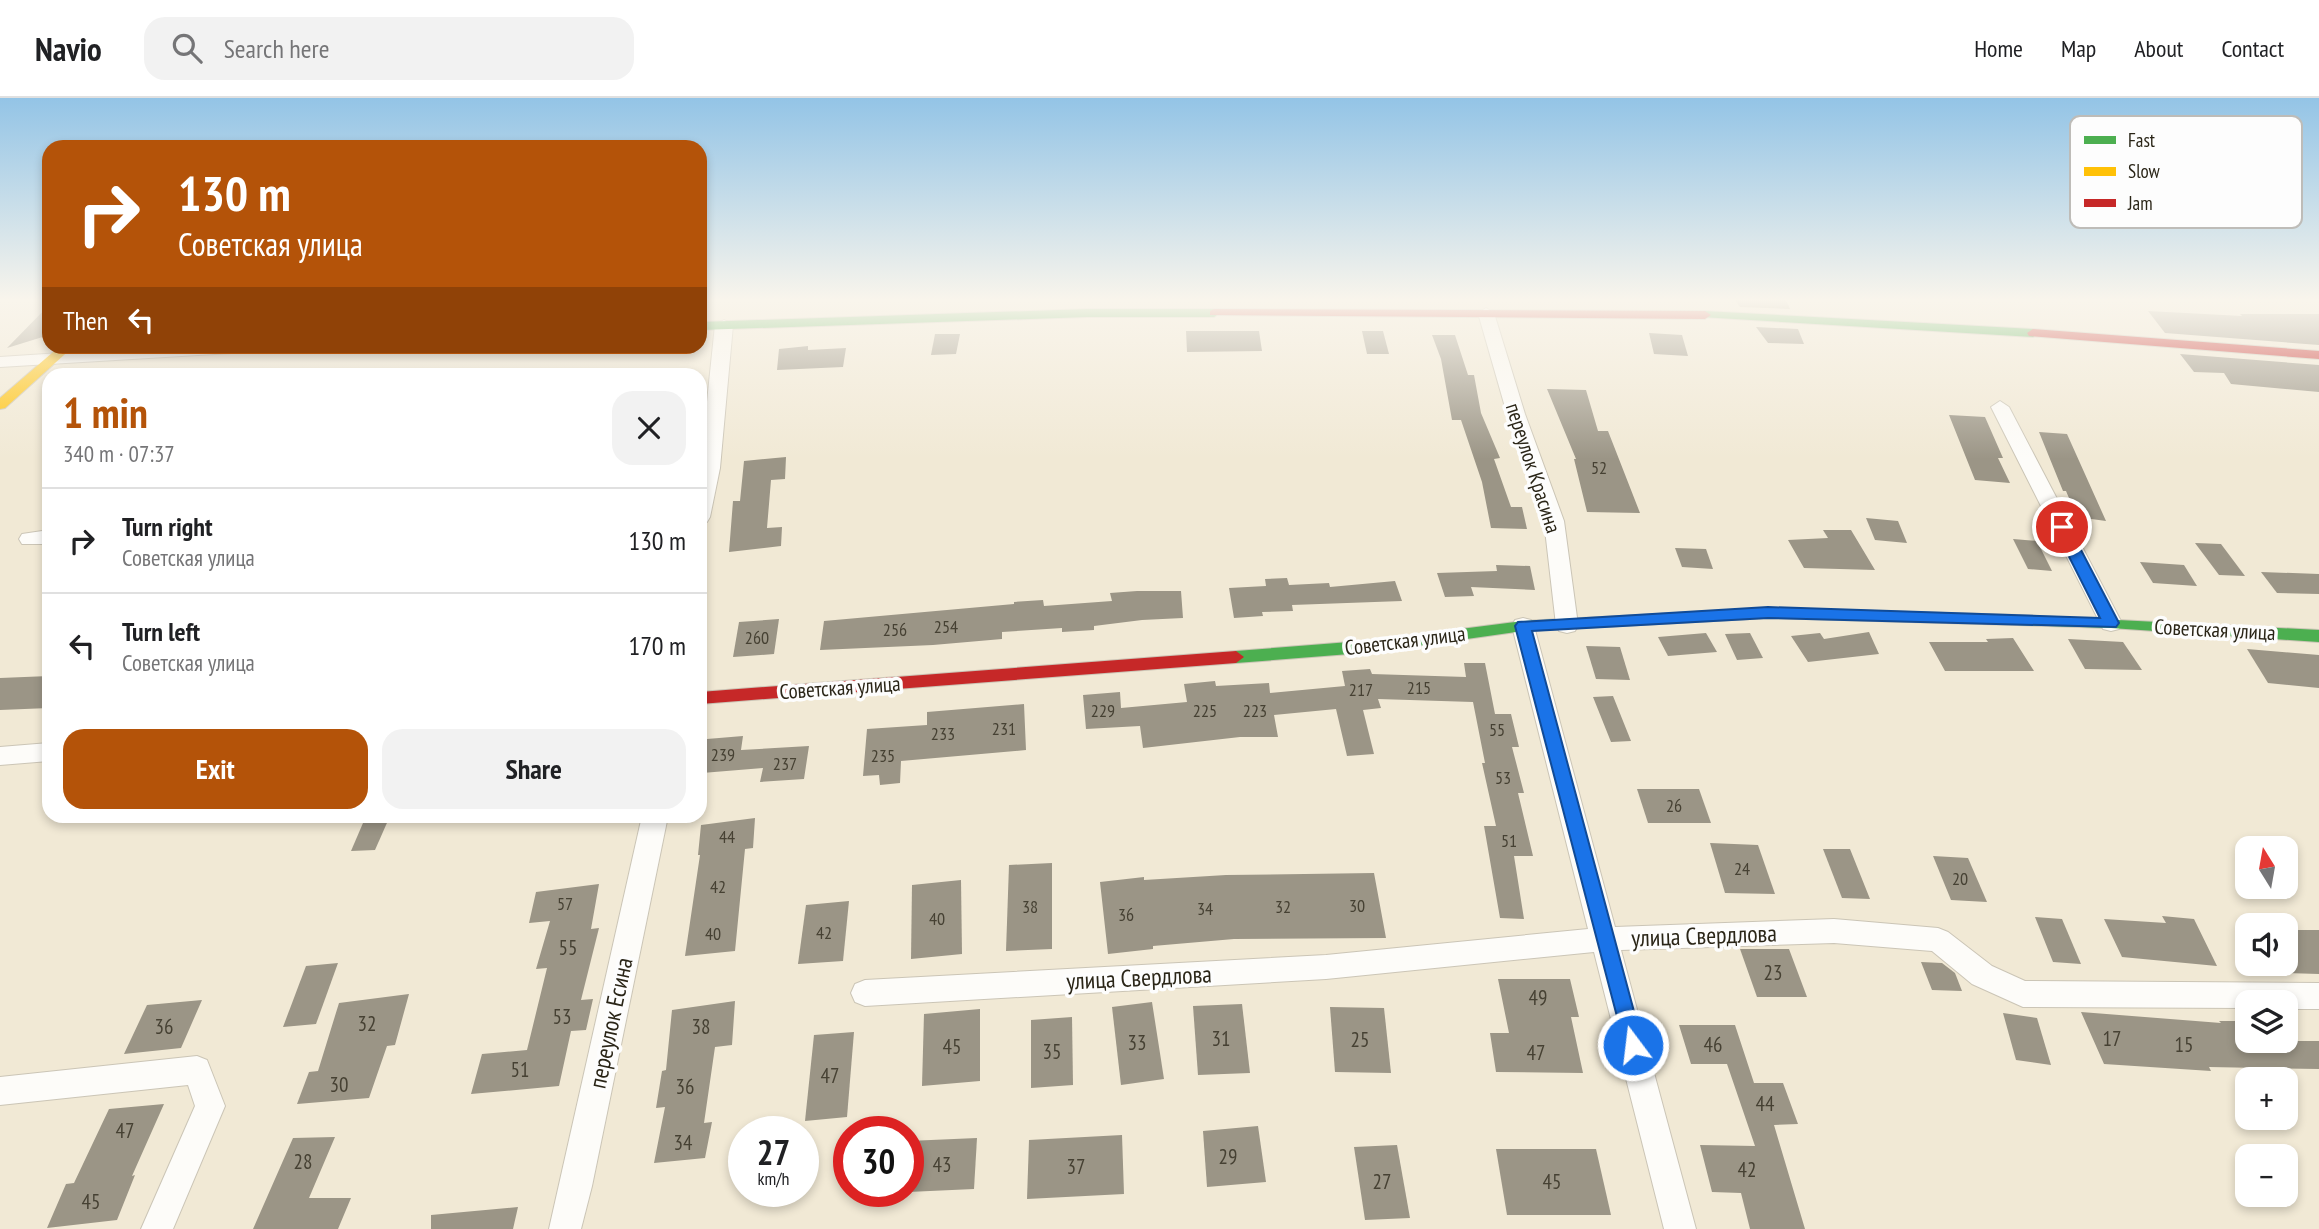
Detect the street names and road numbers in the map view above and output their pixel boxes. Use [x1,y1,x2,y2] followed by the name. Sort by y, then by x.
[1500,399,1567,536] street label: переулок Красина
[2154,613,2276,646] street label: Советская улица
[1343,620,1467,661] street label: Советская улица
[779,670,901,705] street label: Советская улица
[1631,917,1777,954] street label: улица Свердлова
[582,955,639,1091] street label: переулок Есина
[1065,958,1213,997] street label: улица Свердлова

